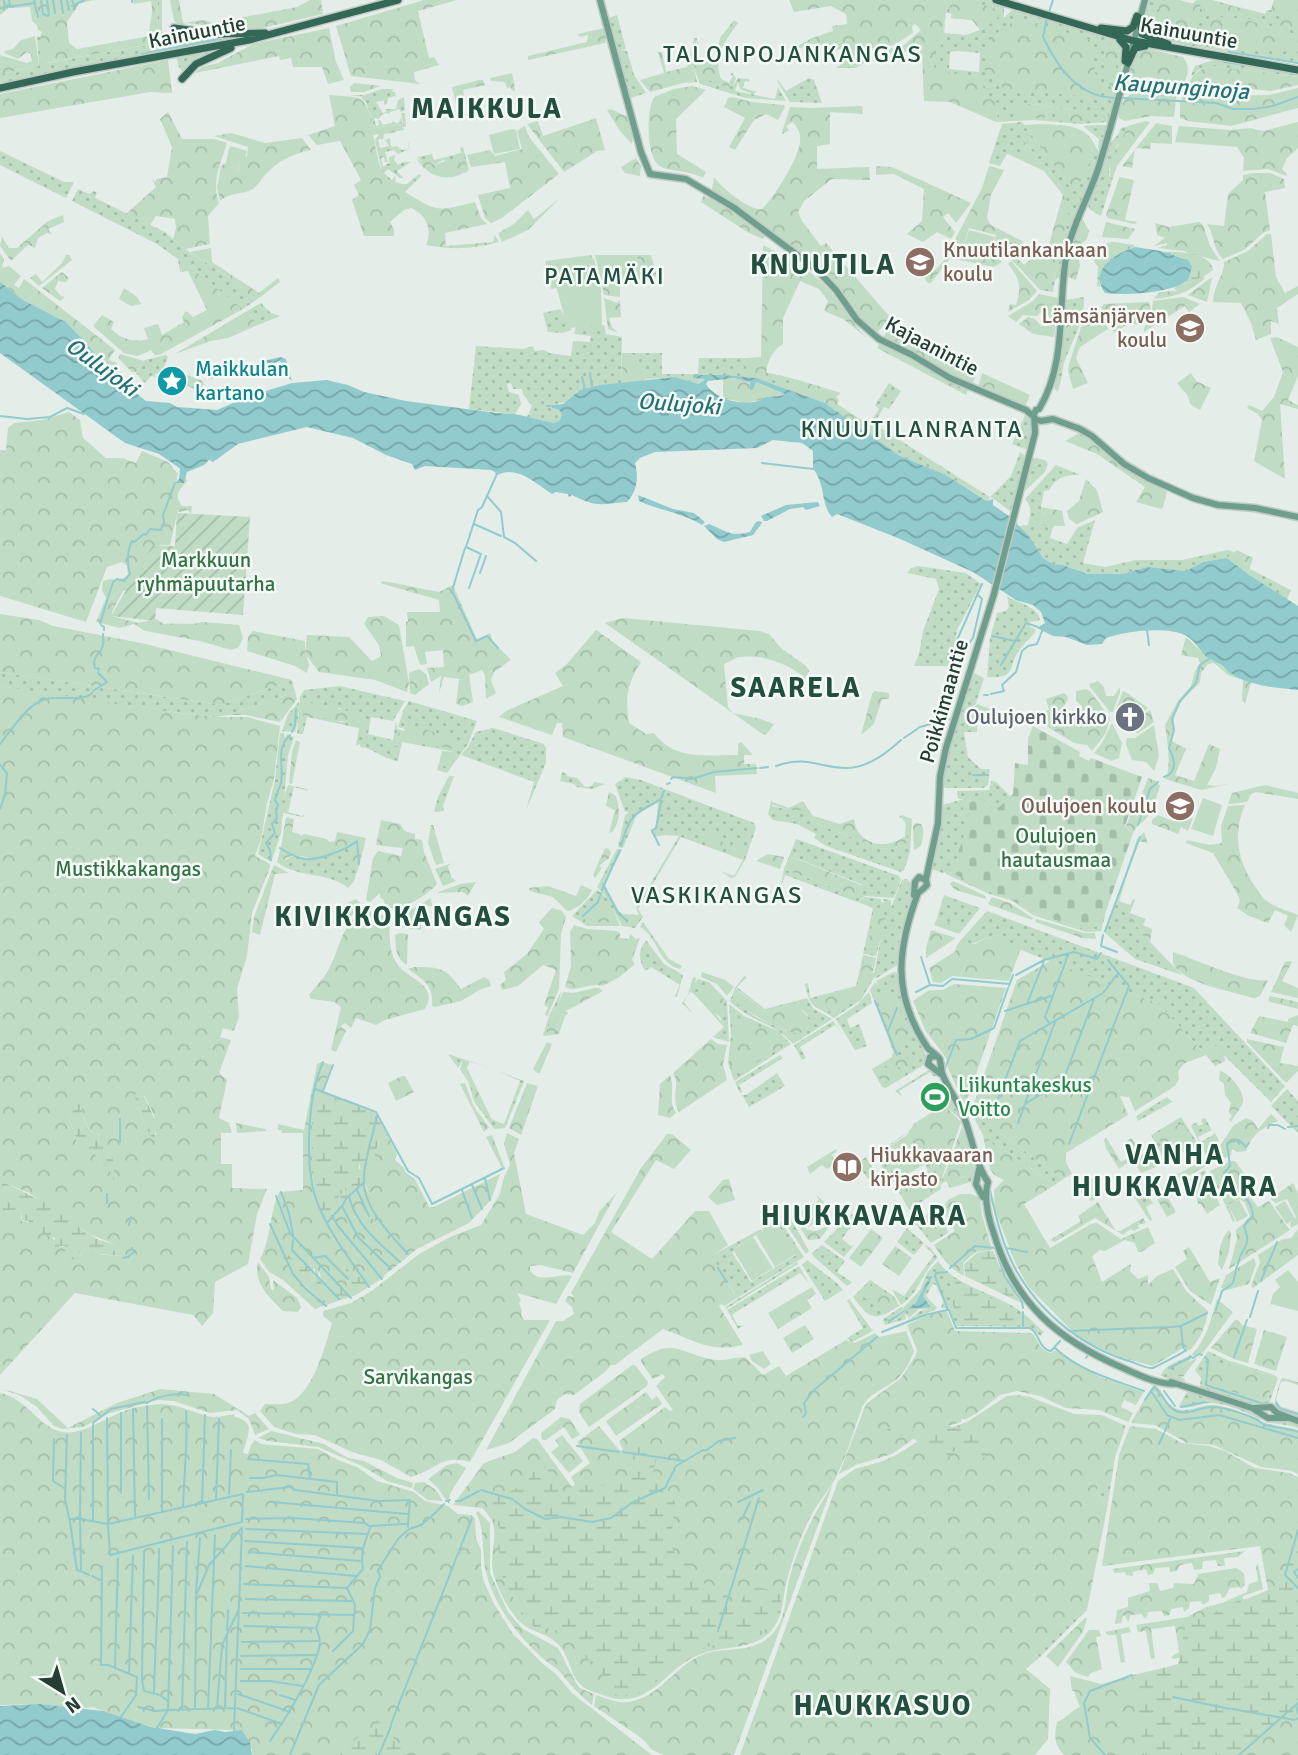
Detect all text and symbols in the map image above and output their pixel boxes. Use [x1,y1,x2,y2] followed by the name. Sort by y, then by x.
[146,10,248,54] street label: Kainuuntie
[1138,12,1240,54] street label: Kainuuntie
[663,39,923,69] district label: TALONPOJANKANGAS
[1112,68,1251,106] water label: Kaupunginoja
[411,92,563,126] district label: MAIKKULA
[943,237,1107,287] place label: Knuutilankankaan koulu
[903,245,937,279] school or university icon: Knuutilankankaan koulu
[750,248,896,282] district label: KNUUTILA
[544,261,666,291] district label: PATAMÄKI
[1042,303,1167,353] place label: Lämsänjärven koulu
[881,310,983,382] street label: Kajaanintie
[1173,311,1207,345] school or university icon: Lämsänjärven koulu
[60,331,146,405] water label: Oulujoki
[195,356,289,406] place label: Maikkulan kartano
[155,364,189,398] place icon: Maikkulan kartano
[637,387,724,422] water label: Oulujoki
[800,414,1024,444] district label: KNUUTILANRANTA
[137,547,275,597] park label: Markkuun ryhmäpuutarha
[914,636,974,766] street label: Poikkimaantie
[730,671,862,705] district label: SAARELA
[1113,700,1147,734] church icon: Oulujoen kirkko
[966,704,1107,730] place label: Oulujoen kirkko
[1163,789,1197,823] school or university icon: Oulujoen koulu
[1021,793,1157,819] place label: Oulujoen koulu
[1001,823,1111,873] park label: Oulujoen hautausmaa
[55,856,201,882] park label: Mustikkakangas
[631,880,803,910] district label: VASKIKANGAS
[274,900,512,934] district label: KIVIKKOKANGAS
[958,1072,1092,1122] place label: Liikuntakeskus Voitto
[918,1080,952,1114] sports icon: Liikuntakeskus Voitto
[1072,1138,1278,1204] district label: VANHA HIUKKAVAARA
[870,1142,993,1192] place label: Hiukkavaaran kirjasto
[830,1150,864,1184] library icon: Hiukkavaaran kirjasto
[761,1199,967,1233] district label: HIUKKAVAARA
[363,1364,473,1390] park label: Sarvikangas
[28,1657,98,1727] north arrow
[793,1689,973,1723] district label: HAUKKASUO
[60,1691,85,1718] text: N

